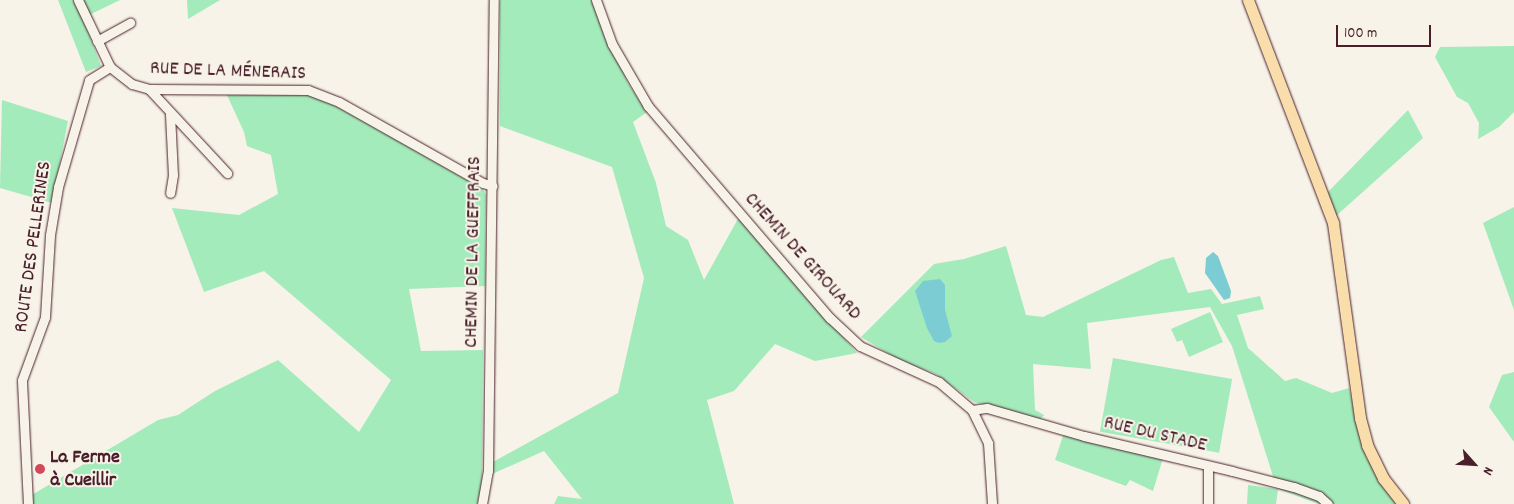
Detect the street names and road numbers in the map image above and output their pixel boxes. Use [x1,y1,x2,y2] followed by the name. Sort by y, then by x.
[150,57,306,87] street label: RUE DE LA MÉNERAIS
[460,156,488,348] street label: CHEMIN DE LA GUEFFRAIS
[10,160,58,334] street label: ROUTE DES PELLERINES
[738,188,866,326] street label: CHEMIN DE GIROUARD
[1101,412,1209,458] street label: RUE DU STADE

